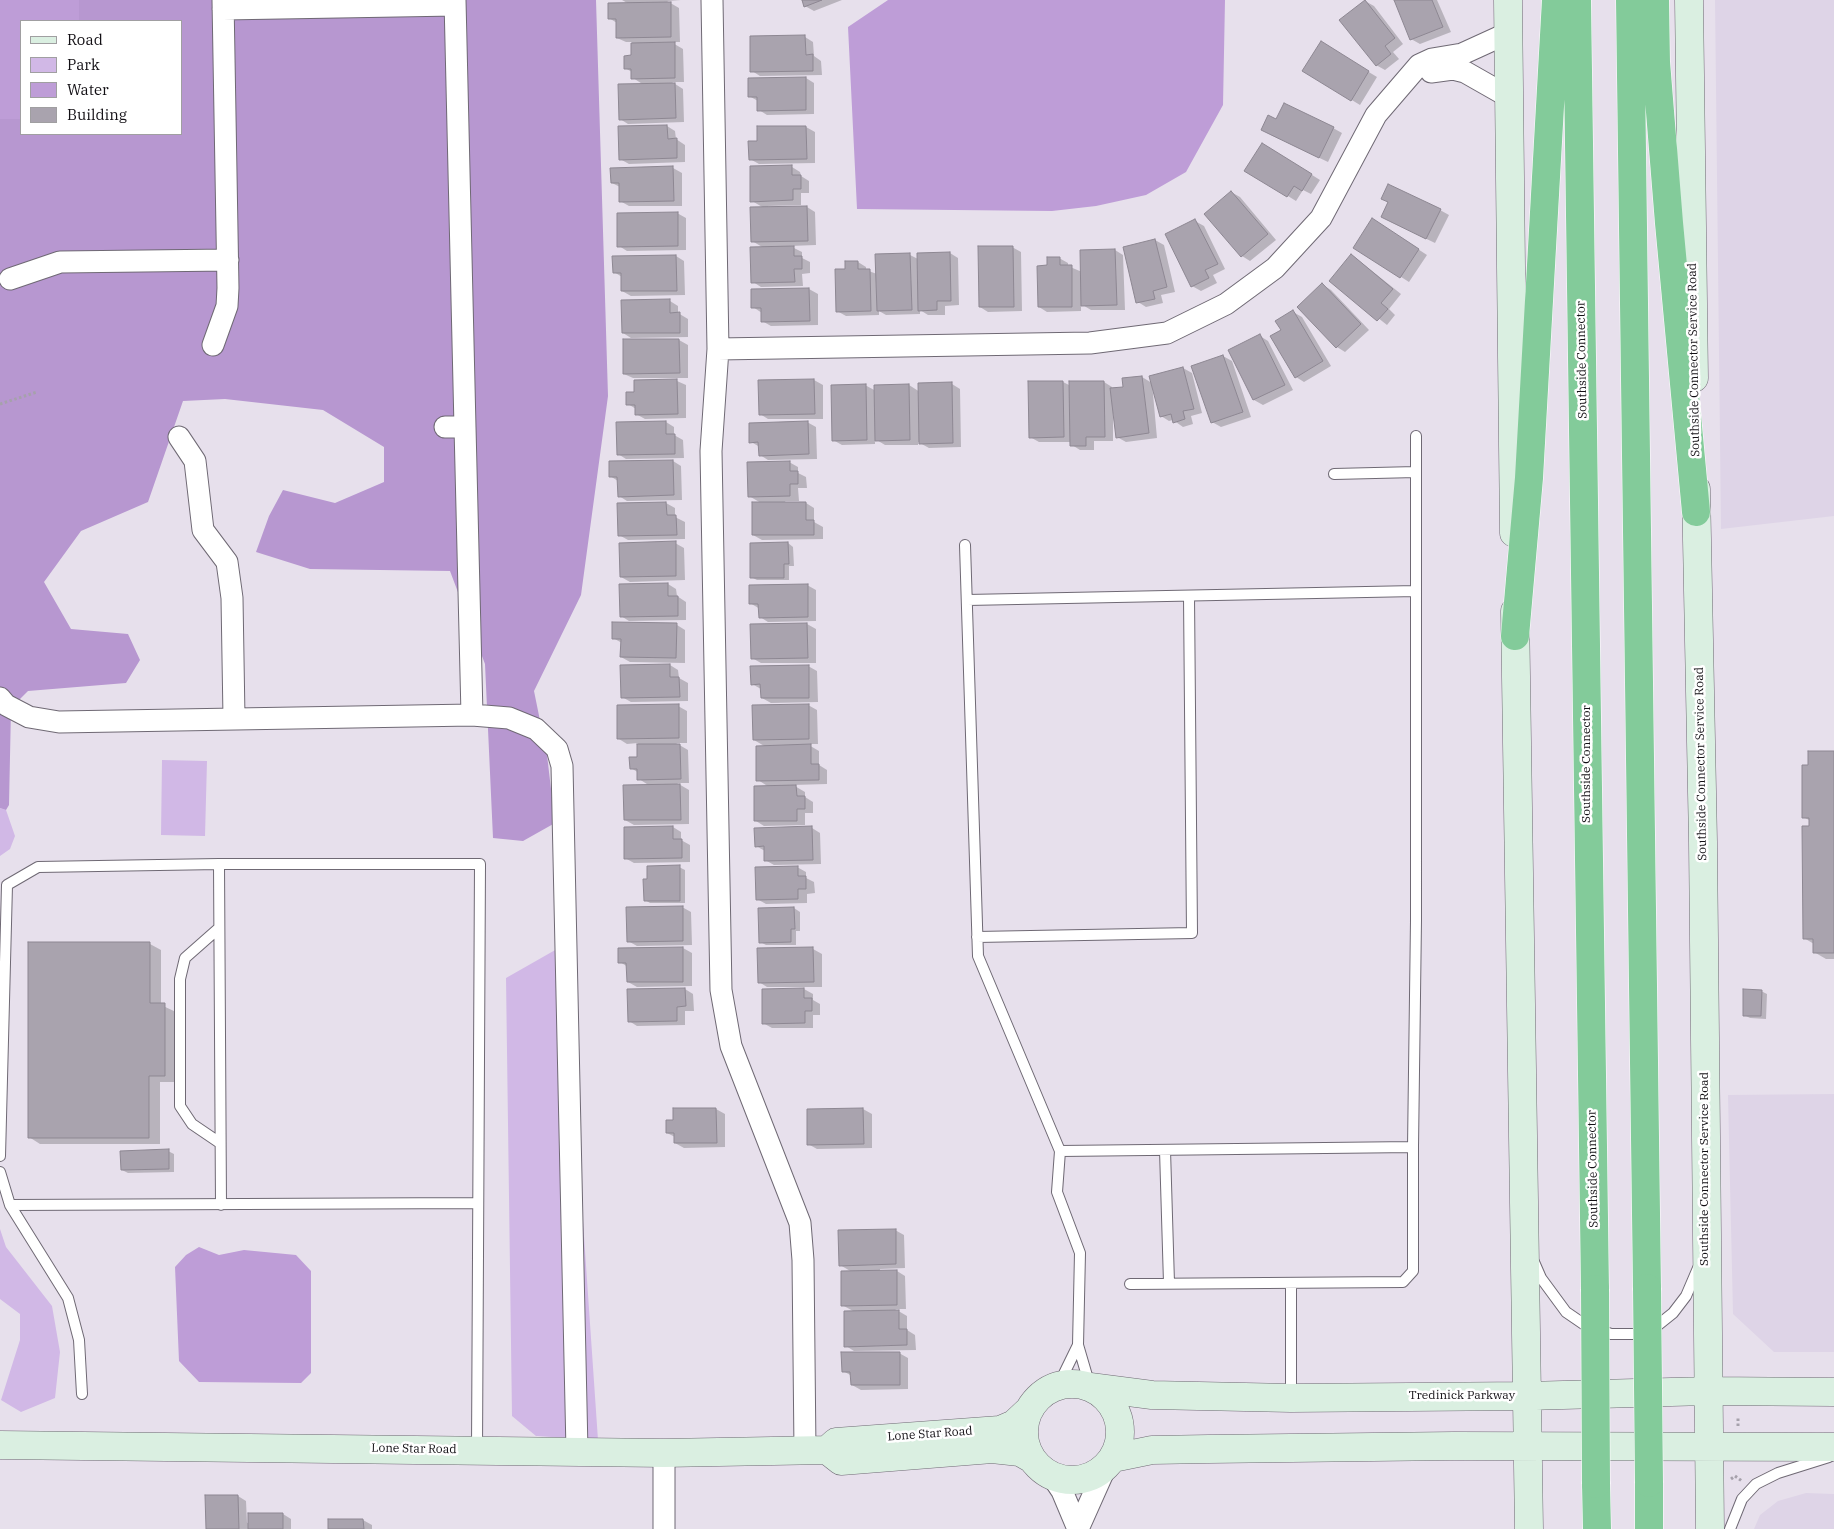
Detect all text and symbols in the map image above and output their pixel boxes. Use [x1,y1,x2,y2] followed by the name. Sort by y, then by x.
[20,20,182,135] legend
[67,30,103,49] text: Road
[67,55,100,74] text: Park
[67,80,109,99] text: Water
[67,105,127,124] text: Building
[1685,263,1703,457] street label: Southside Connector Service Road
[1574,301,1590,419] street label: Southside Connector
[1692,667,1710,861] street label: Southside Connector Service Road
[1580,705,1594,823] street label: Southside Connector
[1698,1072,1712,1266] street label: Southside Connector Service Road
[1585,1110,1601,1228] street label: Southside Connector
[1409,1389,1515,1403] street label: Tredinick Parkway
[887,1424,973,1444] street label: Lone Star Road
[371,1441,457,1457] street label: Lone Star Road

